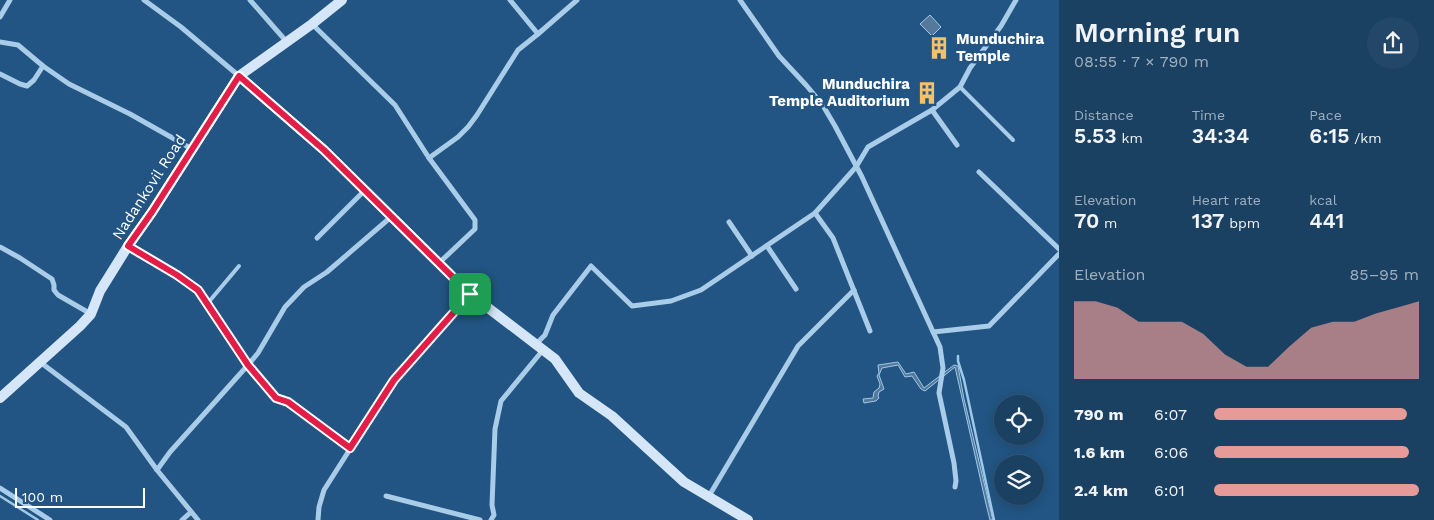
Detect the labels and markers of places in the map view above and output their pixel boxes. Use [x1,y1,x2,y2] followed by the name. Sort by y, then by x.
[956,30,1044,65] place label: Munduchira Temple
[926,35,952,61] building icon: Munduchira Temple
[769,75,910,110] place label: Munduchira Temple Auditorium
[914,80,940,106] building icon: Munduchira Temple Auditorium
[449,273,491,315] pin

